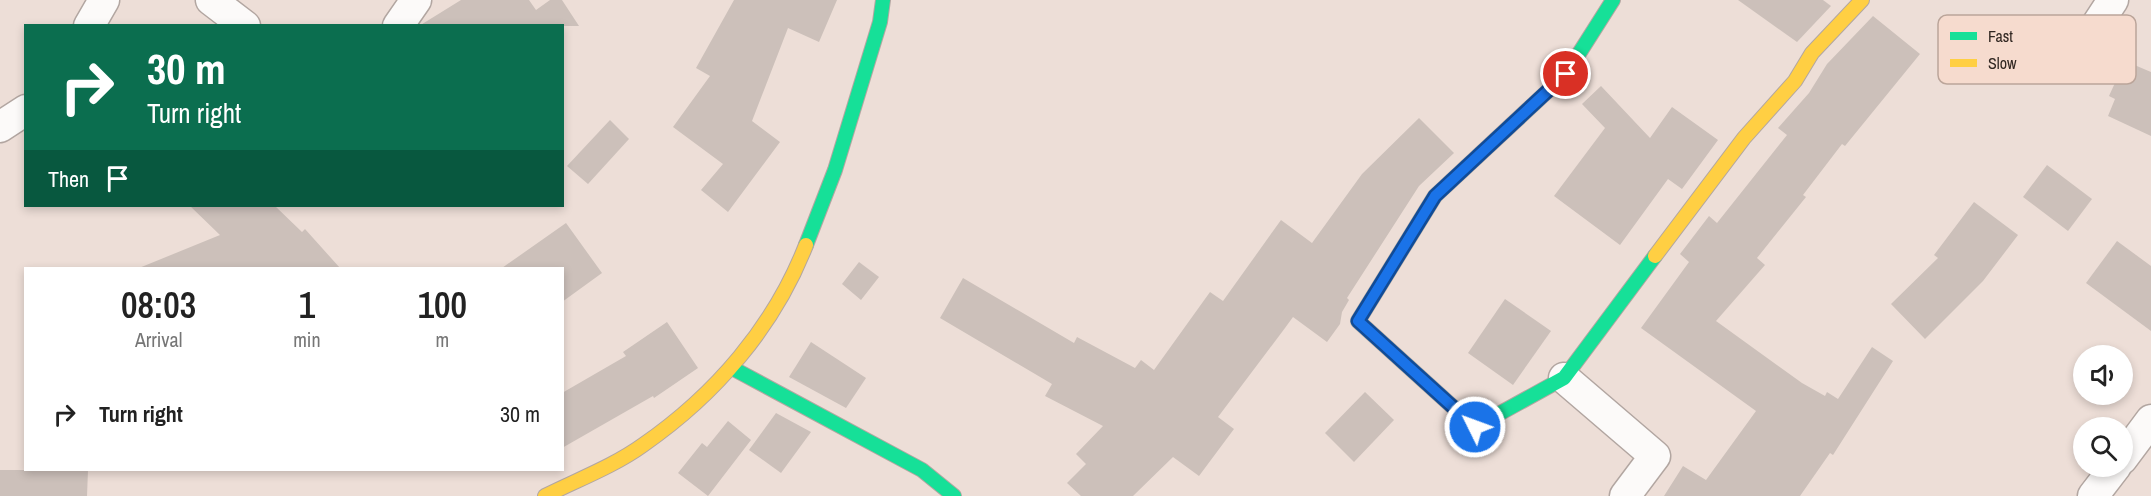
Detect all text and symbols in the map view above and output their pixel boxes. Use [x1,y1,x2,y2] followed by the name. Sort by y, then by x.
[1938,15,2136,84] legend
[1988,25,2013,47] text: Fast
[147,41,226,97] text: 30 m
[48,48,126,126] icon: right
[1540,48,1591,99] pin
[1988,52,2017,74] text: Slow
[1549,57,1582,90] icon: arrive
[147,95,241,131] text: Turn right
[101,162,134,195] icon: arrive
[48,164,89,194] text: Then
[121,281,196,329] text: 08:03
[299,281,315,329] text: 1
[418,281,467,329] text: 100
[135,326,182,353] text: Arrival
[293,326,321,353] text: min
[435,326,449,353] text: m
[2073,345,2133,477] map controls
[2073,345,2133,405] button: sound
[1443,395,1507,459] position arrow
[48,398,81,431] icon: right
[99,399,183,429] text: Turn right
[500,399,540,429] text: 30 m
[2073,417,2133,477] button: search

